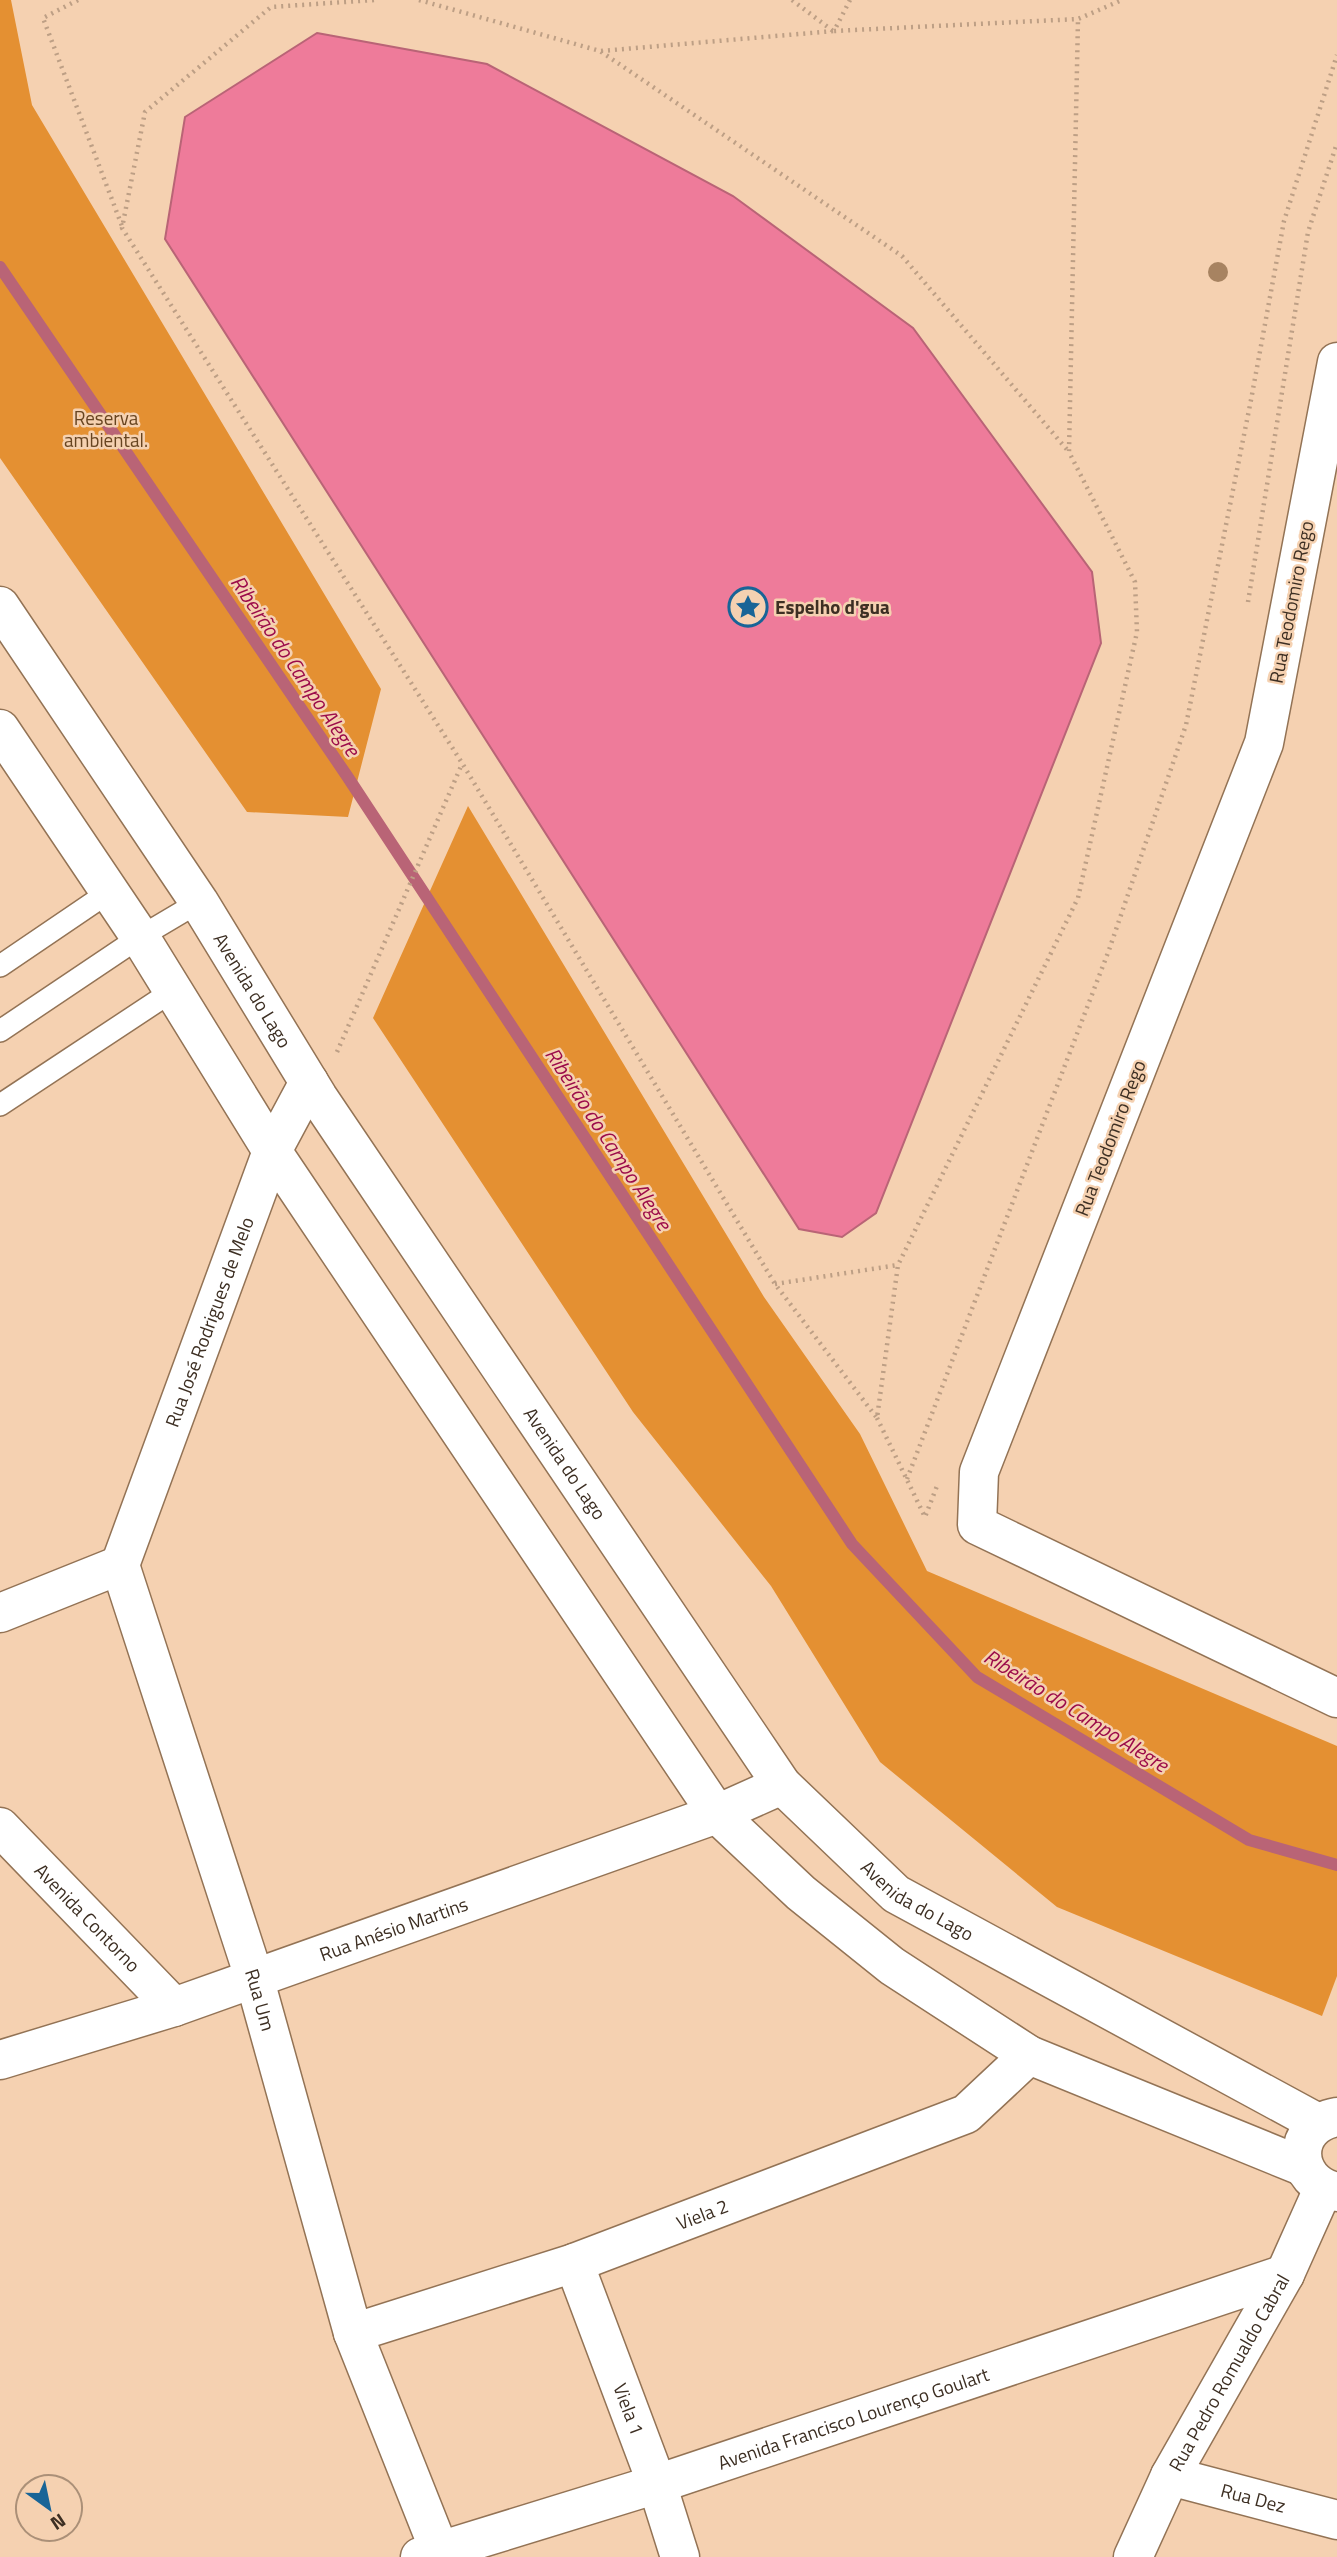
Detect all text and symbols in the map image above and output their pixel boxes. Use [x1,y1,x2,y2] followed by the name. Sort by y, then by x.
[64,403,148,454] park label: Reserva ambiental.
[1261,518,1320,686] street label: Rua Teodomiro Rego
[223,568,369,763] water label: Ribeirão do Campo Alegre
[727,586,769,628] place icon: Espelho d'gua
[775,592,890,621] place label: Espelho d'gua
[207,927,300,1053] street label: Avenida do Lago
[538,1041,681,1237] water label: Ribeirão do Campo Alegre
[1066,1056,1153,1220] street label: Rua Teodomiro Rego
[157,1212,261,1431] street label: Rua José Rodrigues de Melo
[517,1401,614,1525] street label: Avenida do Lago
[978,1640,1176,1781] water label: Ribeirão do Campo Alegre
[855,1853,979,1948] street label: Avenida do Lago
[28,1856,148,1978] street label: Avenida Contorno
[315,1889,472,1968] street label: Rua Anésio Martins
[238,1965,283,2034] street label: Rua Um
[672,2191,732,2237] street label: Viela 2
[1161,2268,1296,2477] street label: Rua Pedro Romualdo Cabral
[714,2359,993,2477] street label: Avenida Francisco Lourenço Goulart
[606,2379,652,2439] street label: Viela 1
[14,2473,84,2543] north arrow
[1218,2475,1289,2520] street label: Rua Dez
[45,2507,72,2538] text: N

